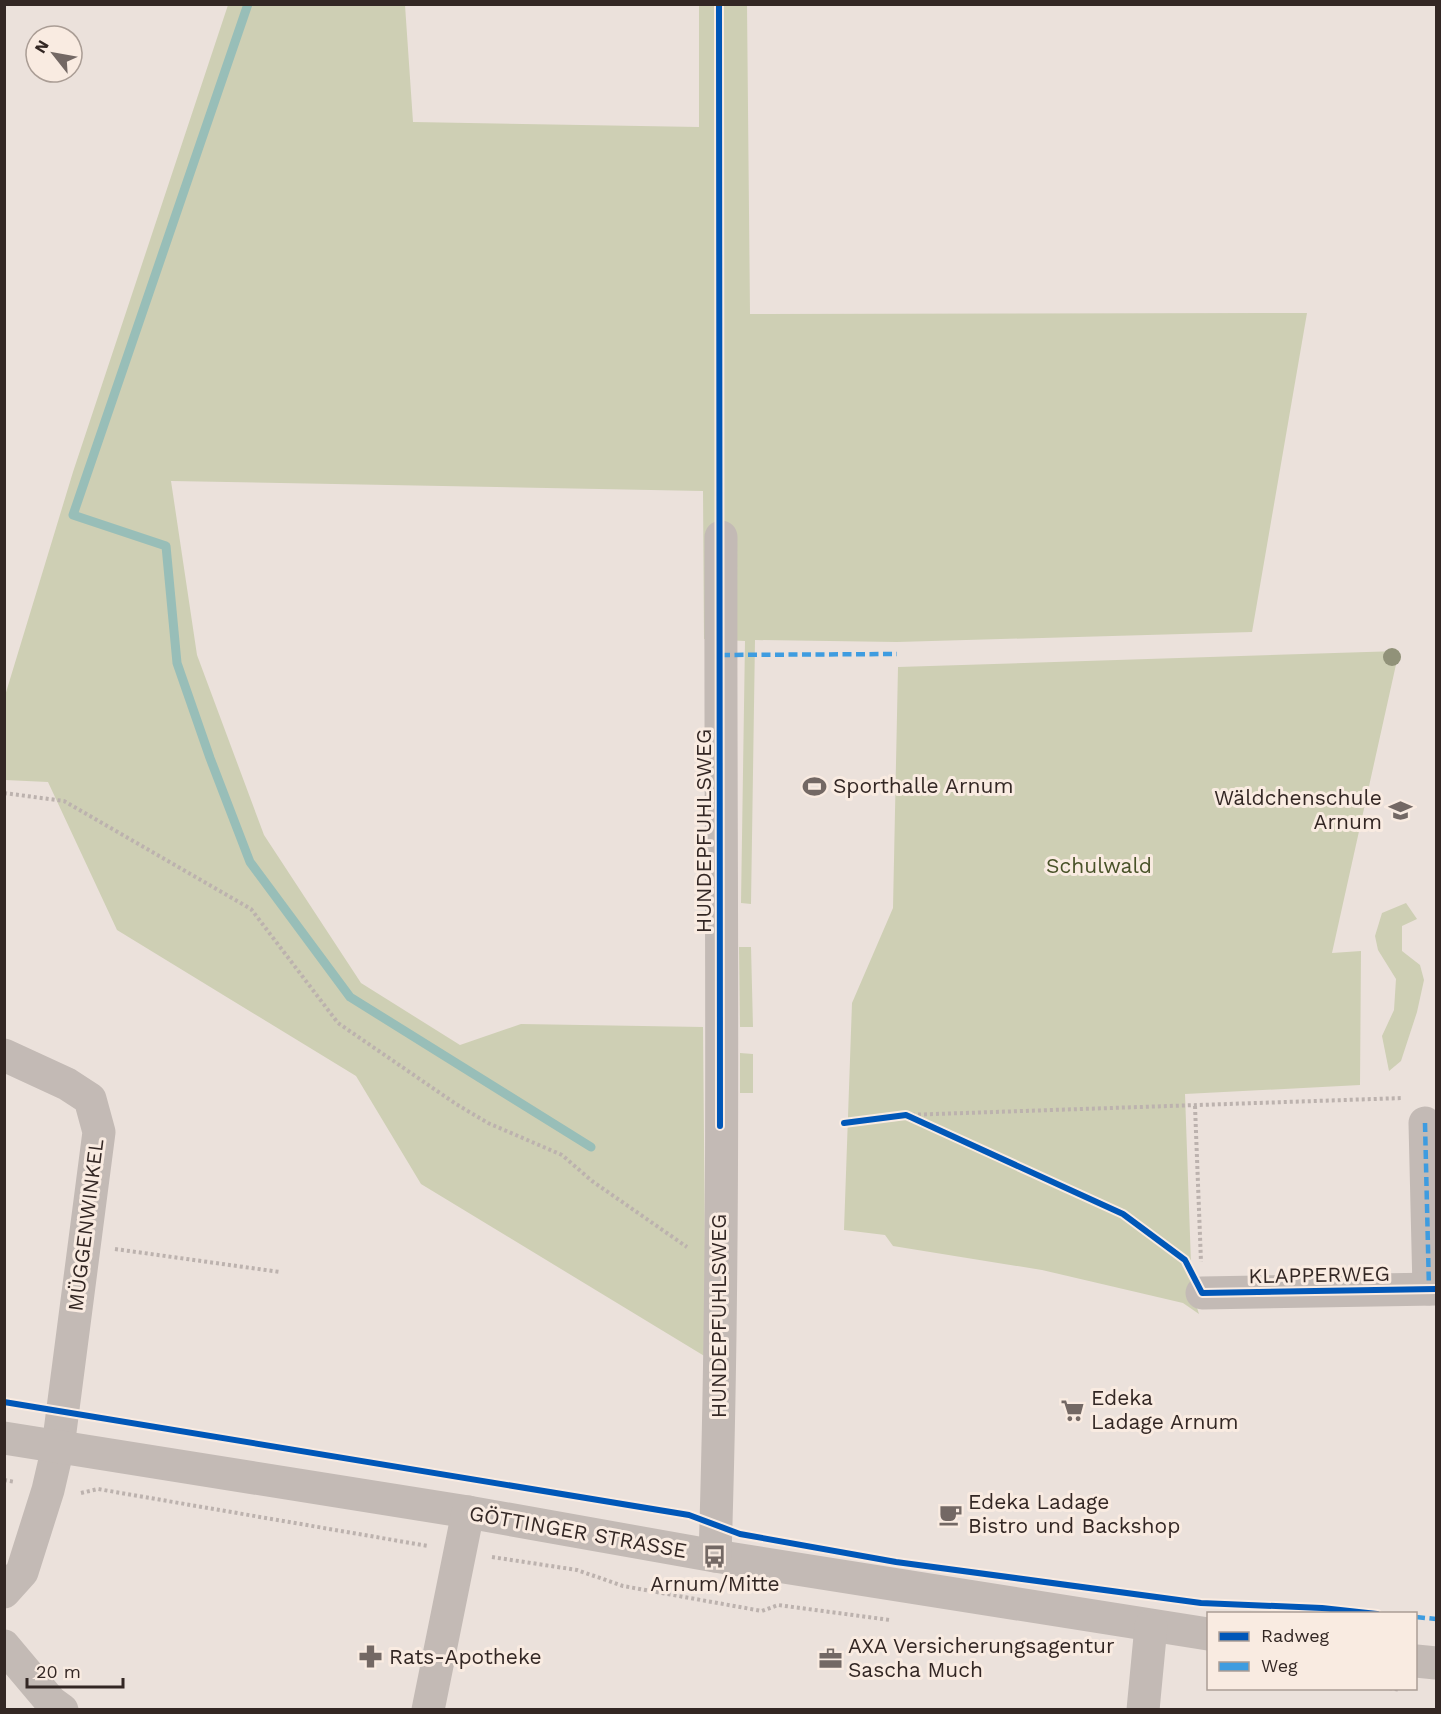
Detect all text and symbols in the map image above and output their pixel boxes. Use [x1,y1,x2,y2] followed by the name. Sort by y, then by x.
[24,24,84,84] north arrow
[30,37,53,57] text: N
[691,729,716,933] street label: HUNDEPFUHLSWEG
[802,773,828,799] sports icon: Sporthalle Arnum
[833,773,1013,798] place label: Sporthalle Arnum
[1214,785,1382,834] place label: Wäldchenschule Arnum
[1387,797,1413,823] school or university icon: Wäldchenschule Arnum
[1046,853,1152,878] park label: Schulwald
[63,1137,108,1313] street label: MÜGGENWINKEL
[706,1214,731,1418] street label: HUNDEPFUHLSWEG
[1248,1261,1390,1288] street label: KLAPPERWEG
[1091,1385,1239,1434] place label: Edeka Ladage Arnum
[1060,1397,1086,1423] supermarket icon: Edeka Ladage Arnum
[968,1489,1180,1538] place label: Edeka Ladage Bistro und Backshop
[467,1500,689,1563] street label: GÖTTINGER STRASSE
[937,1501,963,1527] cafe icon: Edeka Ladage Bistro und Backshop
[702,1543,728,1569] bus stop icon: Arnum/Mitte
[650,1571,780,1596] place label: Arnum/Mitte
[1207,1612,1417,1690] legend
[1261,1625,1330,1646] text: Radweg
[848,1633,1115,1682] place label: AXA Versicherungsagentur Sascha Much
[358,1644,384,1670] pharmacy icon: Rats-Apotheke
[389,1644,542,1669] place label: Rats-Apotheke
[817,1645,843,1671] office icon: AXA Versicherungsagentur Sascha Much
[27,1651,123,1689] scale bar
[1261,1655,1298,1676] text: Weg
[36,1661,81,1682] text: 20 m

